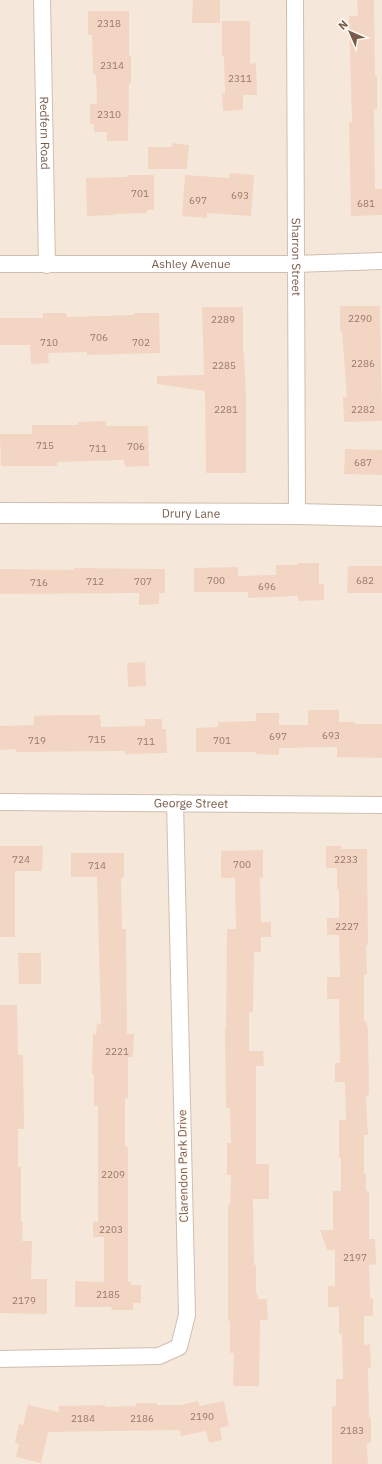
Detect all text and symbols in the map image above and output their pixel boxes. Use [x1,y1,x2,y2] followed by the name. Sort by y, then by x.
[330,12,370,52] north arrow
[97,17,121,30] house number: 2318
[335,17,351,33] text: N
[100,59,124,72] house number: 2314
[228,72,252,85] house number: 2311
[37,96,53,170] street label: Redfern Road
[97,108,121,121] house number: 2310
[131,187,149,200] house number: 701
[231,189,249,202] house number: 693
[189,194,207,207] house number: 697
[357,197,375,210] house number: 681
[289,218,304,296] street label: Sharron Street
[151,256,231,271] street label: Ashley Avenue
[348,312,372,325] house number: 2290
[211,313,235,326] house number: 2289
[90,331,108,344] house number: 706
[40,336,58,349] house number: 710
[132,336,150,349] house number: 702
[351,357,375,370] house number: 2286
[212,359,236,372] house number: 2285
[214,403,238,416] house number: 2281
[351,403,375,416] house number: 2282
[36,439,54,452] house number: 715
[127,440,145,453] house number: 706
[89,442,107,455] house number: 711
[354,456,372,469] house number: 687
[162,506,221,521] street label: Drury Lane
[207,574,225,587] house number: 700
[356,574,374,587] house number: 682
[86,575,104,588] house number: 712
[134,575,152,588] house number: 707
[30,576,48,589] house number: 716
[258,580,276,593] house number: 696
[322,729,340,742] house number: 693
[269,730,287,743] house number: 697
[88,733,106,746] house number: 715
[28,734,46,747] house number: 719
[213,734,231,747] house number: 701
[137,735,155,748] house number: 711
[154,795,228,811] street label: George Street
[12,853,30,866] house number: 724
[334,853,358,866] house number: 2233
[233,858,251,871] house number: 700
[88,859,106,872] house number: 714
[335,920,359,933] house number: 2227
[105,1045,129,1058] house number: 2221
[174,1109,191,1223] street label: Clarendon Park Drive
[101,1168,125,1181] house number: 2209
[99,1223,123,1236] house number: 2203
[343,1251,367,1264] house number: 2197
[96,1288,120,1301] house number: 2185
[12,1294,36,1307] house number: 2179
[190,1410,214,1423] house number: 2190
[71,1412,95,1425] house number: 2184
[130,1412,154,1425] house number: 2186
[340,1424,364,1437] house number: 2183

